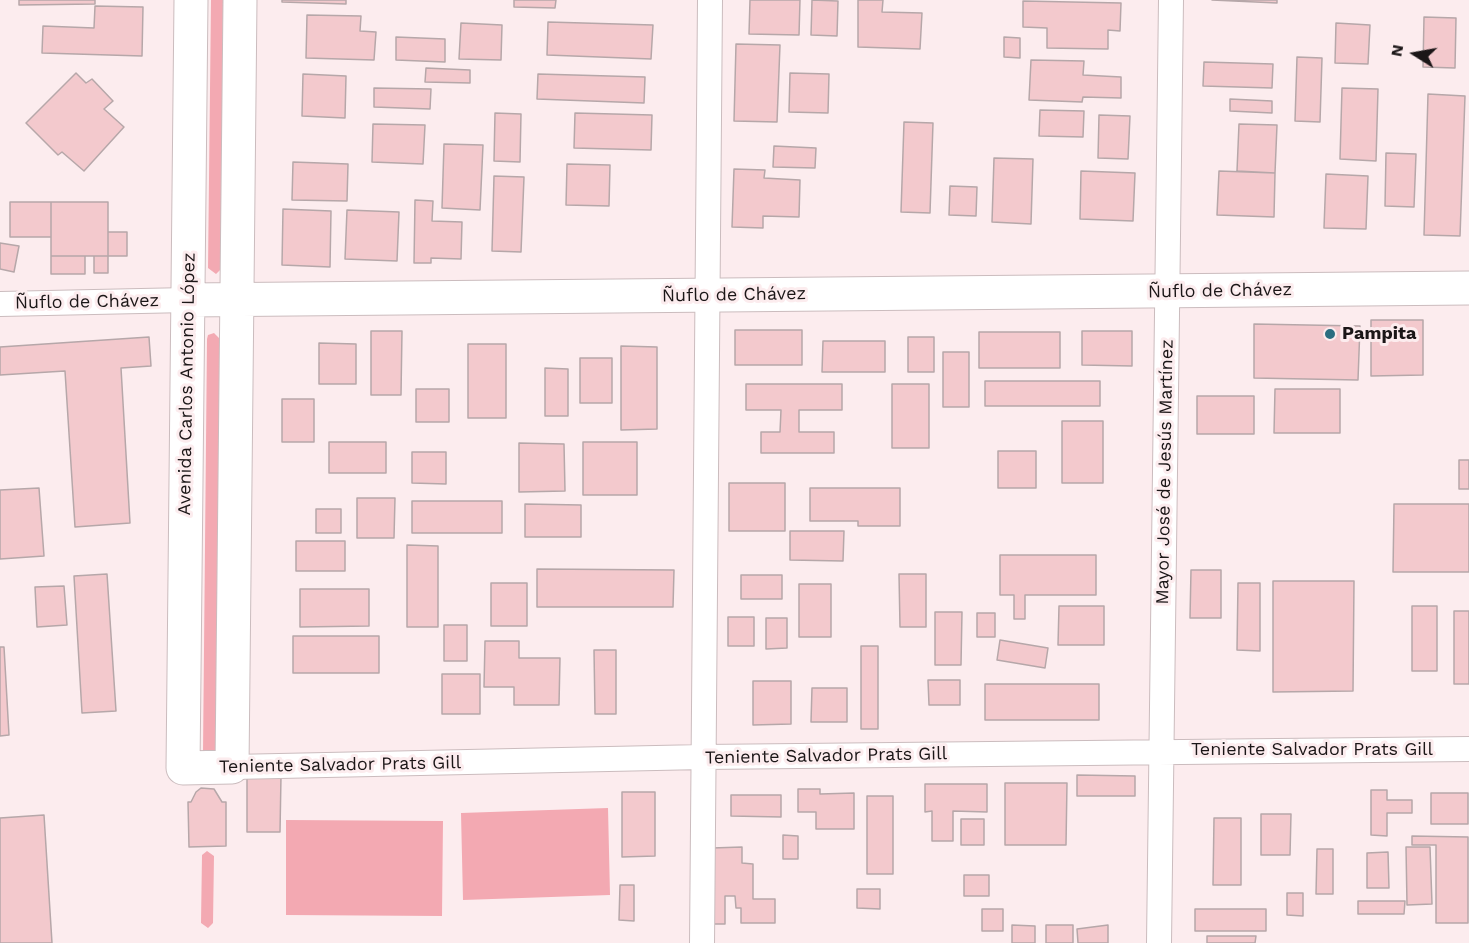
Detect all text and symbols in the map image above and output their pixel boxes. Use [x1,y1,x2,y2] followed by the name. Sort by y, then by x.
[1385,24,1445,84] north arrow
[1386,43,1407,58] text: N
[174,252,200,516] street label: Avenida Carlos Antonio López
[1148,279,1292,303] street label: Ñuflo de Chávez
[662,283,806,307] street label: Ñuflo de Chávez
[15,290,159,314] street label: Ñuflo de Chávez
[1342,323,1416,345] place label: Pampita
[1323,327,1337,341] marker: Pampita
[1152,339,1178,605] street label: Mayor José de Jesús Martínez
[1191,739,1433,761] street label: Teniente Salvador Prats Gill
[705,743,947,769] street label: Teniente Salvador Prats Gill
[219,752,461,778] street label: Teniente Salvador Prats Gill

